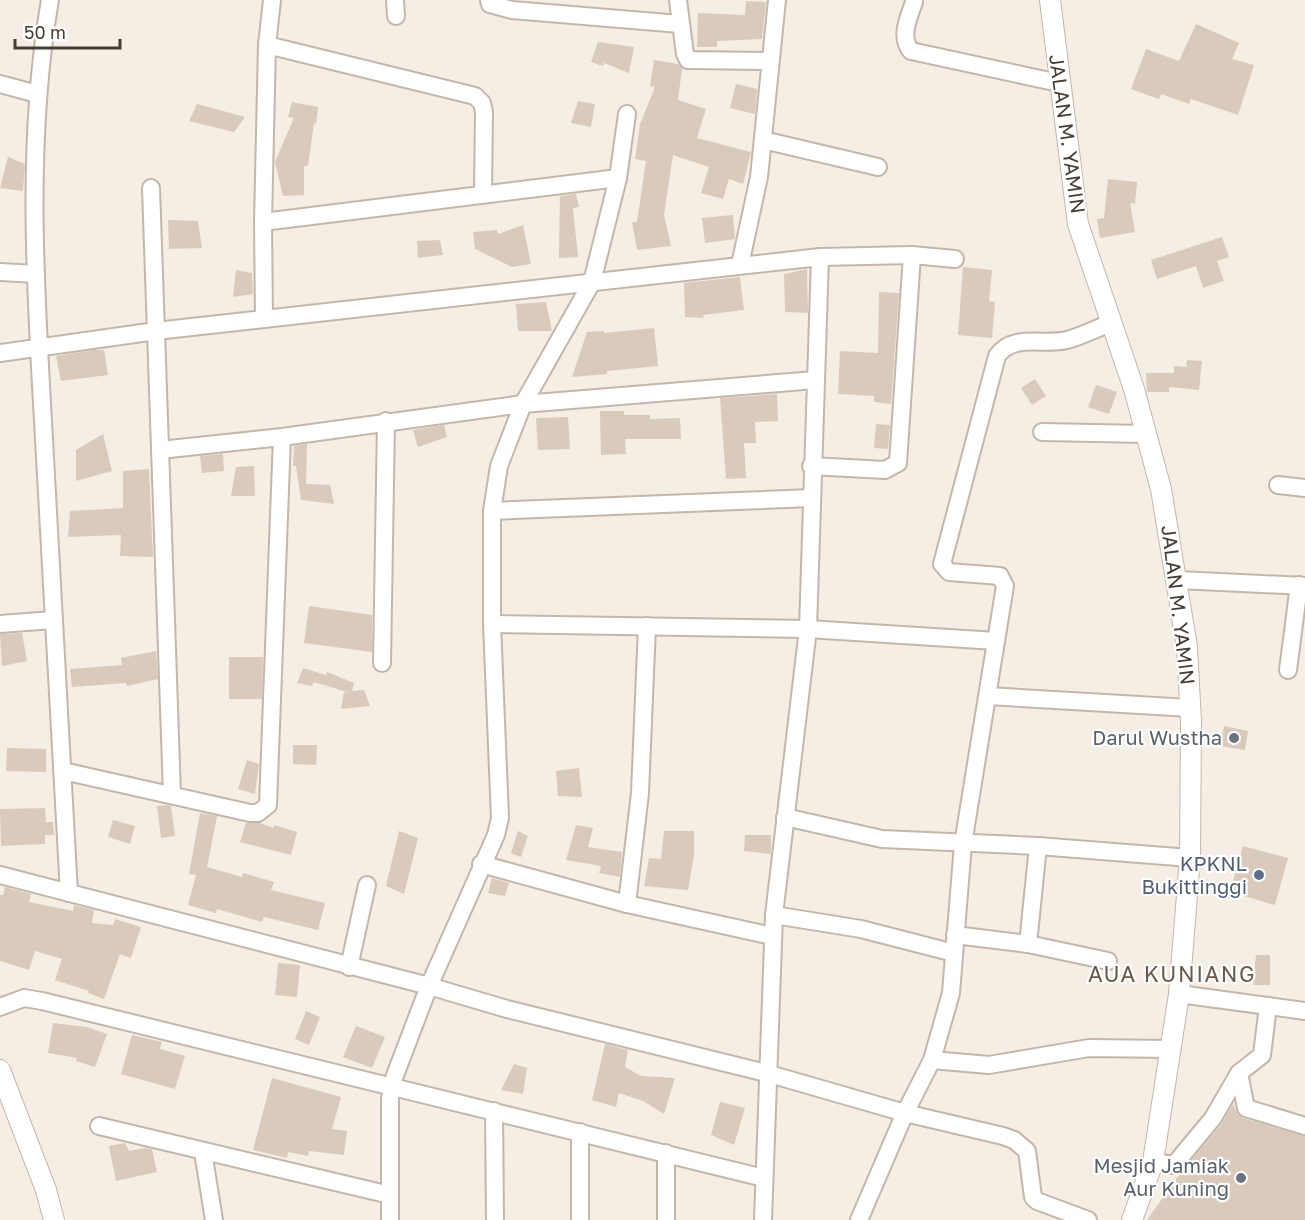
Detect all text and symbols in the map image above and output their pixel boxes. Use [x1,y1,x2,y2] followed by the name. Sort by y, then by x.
[15,12,120,50] scale bar
[24,21,66,43] text: 50 m
[1045,53,1091,215] street label: JALAN M. YAMIN
[1157,524,1201,686] street label: JALAN M. YAMIN
[1092,725,1222,749] place label: Darul Wustha
[1227,731,1241,745] marker: Darul Wustha
[1141,851,1247,898] place label: KPKNL Bukittinggi
[1252,868,1266,882] marker: KPKNL Bukittinggi
[1088,960,1256,987] district label: AUA KUNIANG
[1094,1153,1229,1200] place label: Mesjid Jamiak Aur Kuning
[1234,1171,1248,1185] marker: Mesjid Jamiak Aur Kuning

